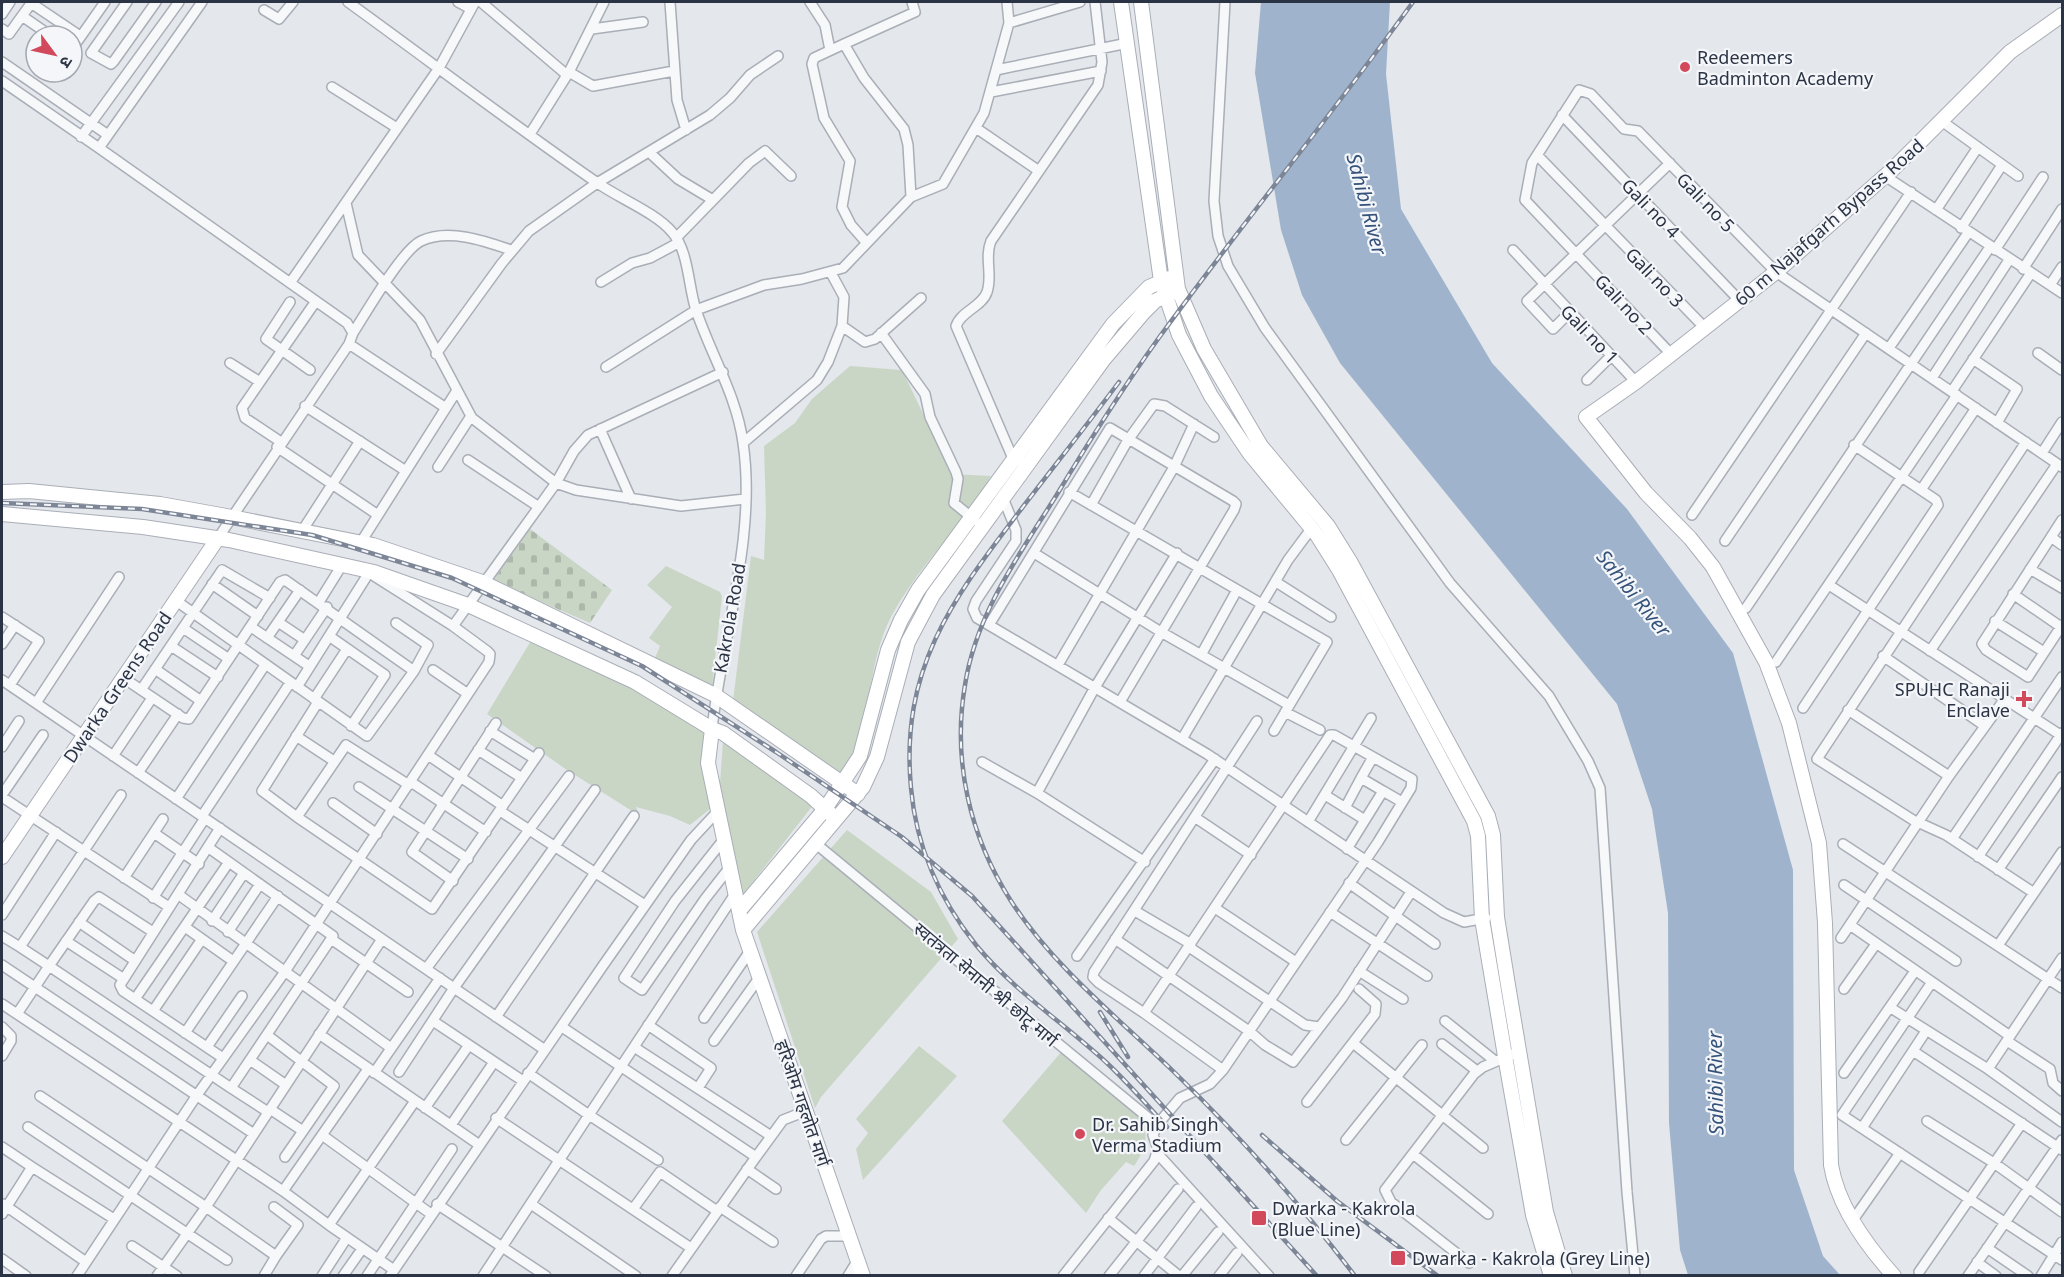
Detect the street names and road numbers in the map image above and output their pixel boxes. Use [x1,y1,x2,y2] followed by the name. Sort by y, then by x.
[1729,133,1929,311] street label: 60 m Najafgarh Bypass Road
[1672,167,1740,237] street label: Gali no 5
[1617,173,1685,243] street label: Gali no 4
[1621,242,1689,312] street label: Gali no 3
[1590,269,1658,339] street label: Gali no 2
[1556,299,1624,369] street label: Gali no 1
[708,561,750,675] street label: Kakrola Road
[57,607,177,767] street label: Dwarka Greens Road
[908,916,1064,1053] street label: स्वतंत्रता सेनानी श्री छोटू मार्ग
[770,1036,836,1170] street label: हरिओम गहलोत मार्ग

